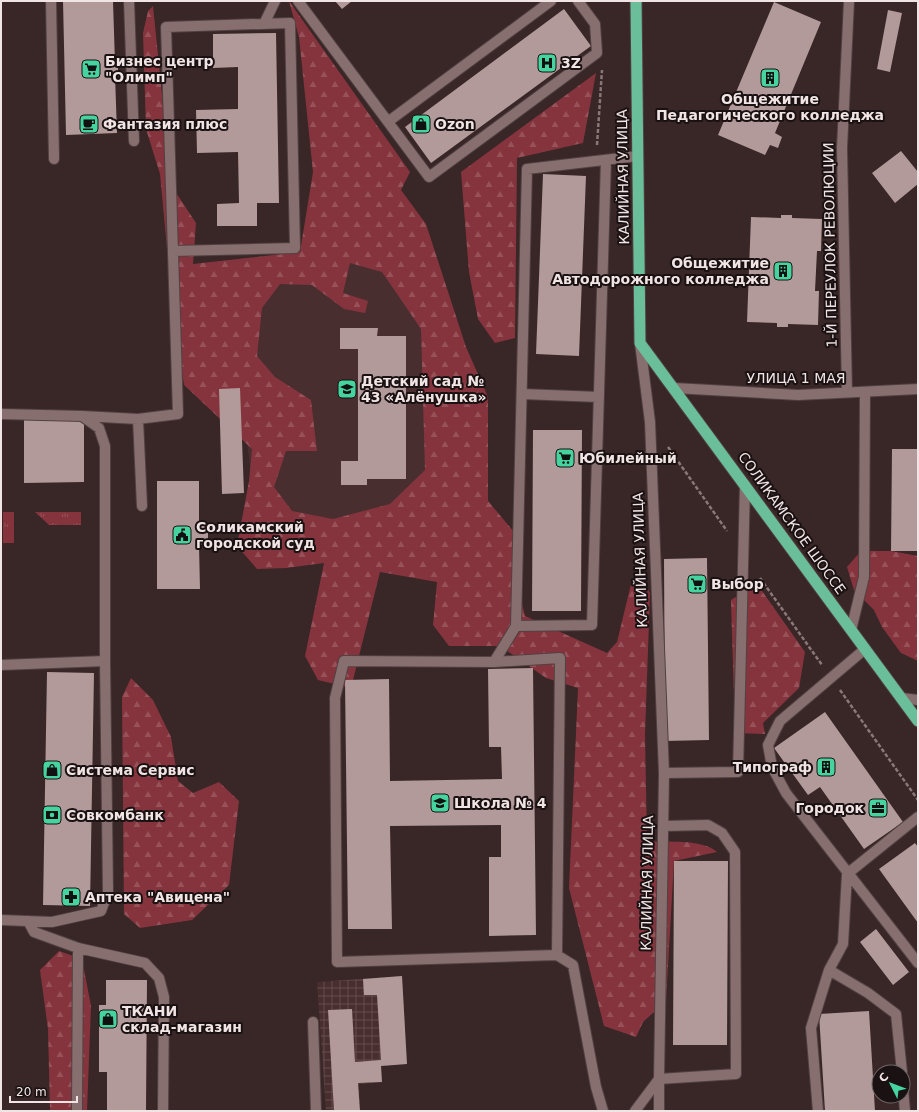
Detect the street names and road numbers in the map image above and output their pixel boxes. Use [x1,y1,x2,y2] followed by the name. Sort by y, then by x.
[613,109,632,245] street label: КАЛИЙНАЯ УЛИЦА
[819,142,840,348] street label: 1-Й ПЕРЕУЛОК РЕВОЛЮЦИИ
[746,370,846,386] street label: УЛИЦА 1 МАЯ
[735,449,849,597] street label: СОЛИКАМСКОЕ ШОССЕ
[629,492,650,628] street label: КАЛИЙНАЯ УЛИЦА
[637,815,656,951] street label: КАЛИЙНАЯ УЛИЦА

